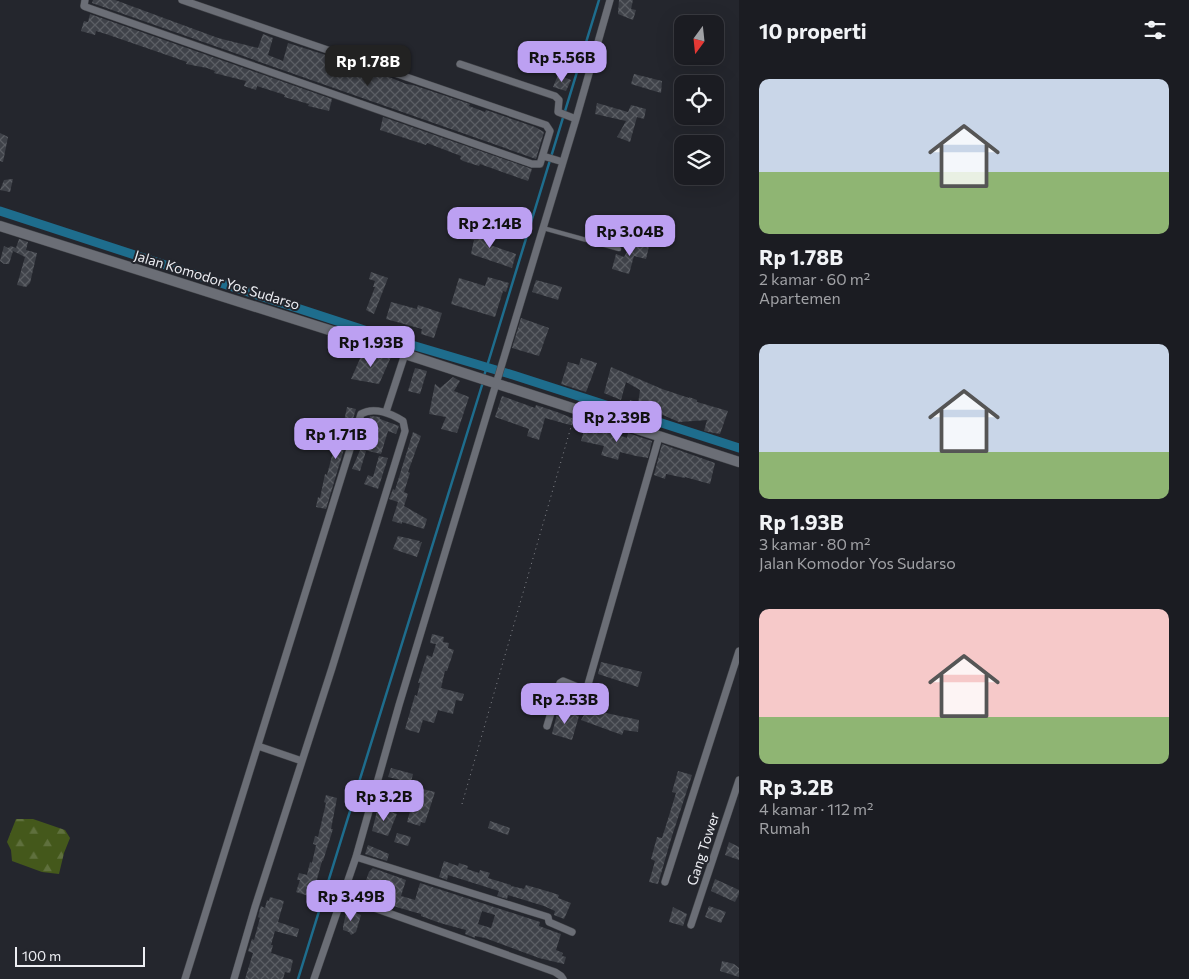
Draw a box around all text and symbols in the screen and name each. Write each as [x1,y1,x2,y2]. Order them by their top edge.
north arrow [674,15,724,65]
map controls [674,15,724,185]
icon: filters [1141,16,1169,44]
text: 10 properti [759,18,867,43]
pin: Rp 5.56B [510,41,614,83]
pin: Rp 1.78B [316,44,420,87]
text: Rp 5.56B [529,47,595,66]
text: Rp 1.78B [336,51,400,70]
button: locate [674,75,724,125]
icon: home [919,111,1009,201]
button: layers [674,135,724,185]
pin: Rp 2.14B [438,206,542,249]
text: Rp 2.14B [458,213,522,232]
pin: Rp 3.04B [578,214,682,257]
text: Rp 3.04B [596,221,664,240]
text: Rp 1.78B [759,244,843,269]
street label: Jalan Komodor Yos Sudarso [132,246,302,313]
text: 2 kamar · 60 m² [759,269,870,288]
text: Apartemen [759,288,841,307]
pin: Rp 1.93B [319,326,423,368]
text: Rp 1.93B [339,332,403,351]
icon: home [919,376,1009,466]
pin: Rp 2.39B [565,400,669,443]
text: Rp 2.39B [584,407,650,426]
pin: Rp 1.71B [284,418,388,460]
text: Rp 1.71B [305,424,367,443]
text: Rp 1.93B [759,509,844,534]
text: 3 kamar · 80 m² [759,534,870,553]
text: Jalan Komodor Yos Sudarso [759,553,956,572]
icon: home [919,641,1009,731]
pin: Rp 2.53B [513,682,617,725]
text: Rp 2.53B [532,689,598,708]
text: Rp 3.2B [759,774,833,799]
pin: Rp 3.2B [338,780,430,822]
text: Rp 3.2B [356,786,412,805]
text: 4 kamar · 112 m² [759,799,873,818]
street label: Gang Tower [683,810,722,888]
text: Rumah [759,818,810,837]
pin: Rp 3.49B [299,880,403,922]
text: Rp 3.49B [317,886,385,905]
scale bar [15,944,145,967]
text: 100 m [22,947,61,964]

